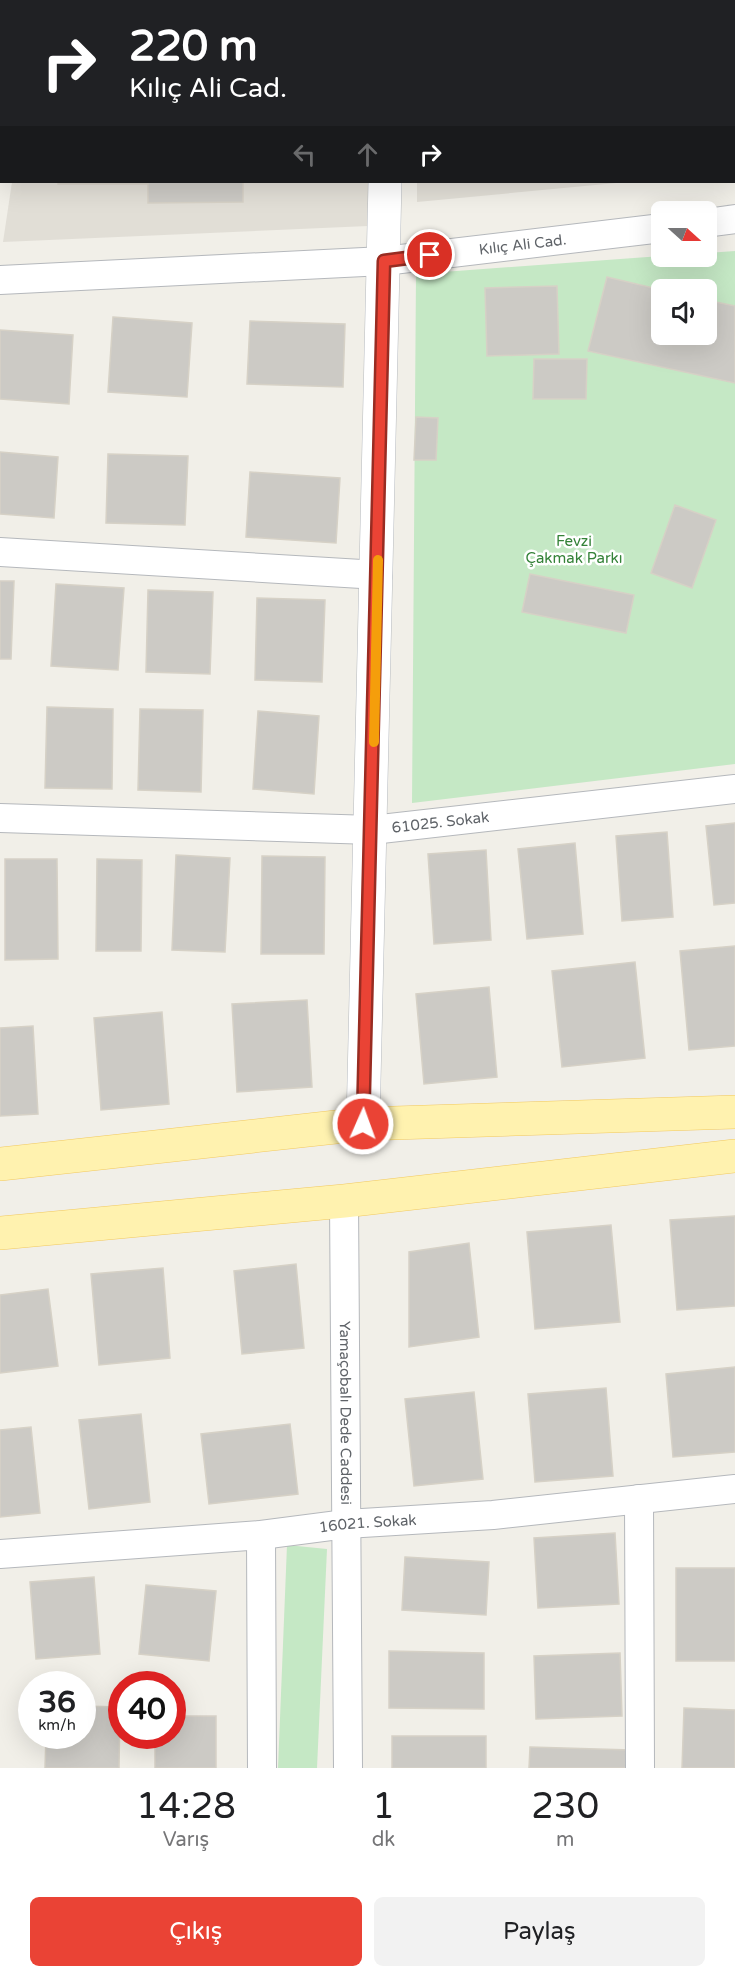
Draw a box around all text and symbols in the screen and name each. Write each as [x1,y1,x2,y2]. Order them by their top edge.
text: 220 m [129,21,258,72]
icon: right [30,24,108,102]
text: Kılıç Ali Cad. [129,72,287,105]
icon: left [288,138,321,171]
icon: ahead [351,138,384,171]
icon: right [414,138,447,171]
north arrow [651,201,717,267]
map controls [651,201,717,345]
pin [404,229,455,280]
street label: Kılıç Ali Cad. [478,230,567,259]
icon: arrive [413,238,446,271]
button: sound [651,279,717,345]
park label: Fevzi Çakmak Parkı [525,532,623,567]
street label: 61025. Sokak [391,808,490,837]
position arrow [331,1092,395,1156]
street label: Yamaçobalı Dede Caddesi [336,1321,355,1505]
street label: 16021. Sokak [318,1511,417,1536]
speed limit sign: 40 [108,1671,186,1749]
text: 36 [38,1684,76,1721]
text: km/h [38,1716,76,1734]
text: 14:28 [136,1785,236,1828]
text: 1 [372,1785,395,1828]
text: 230 [531,1785,599,1828]
text: Varış [163,1828,209,1852]
text: dk [372,1828,395,1852]
text: m [556,1828,574,1852]
button: Çıkış [30,1897,362,1966]
button: Paylaş [374,1897,705,1966]

